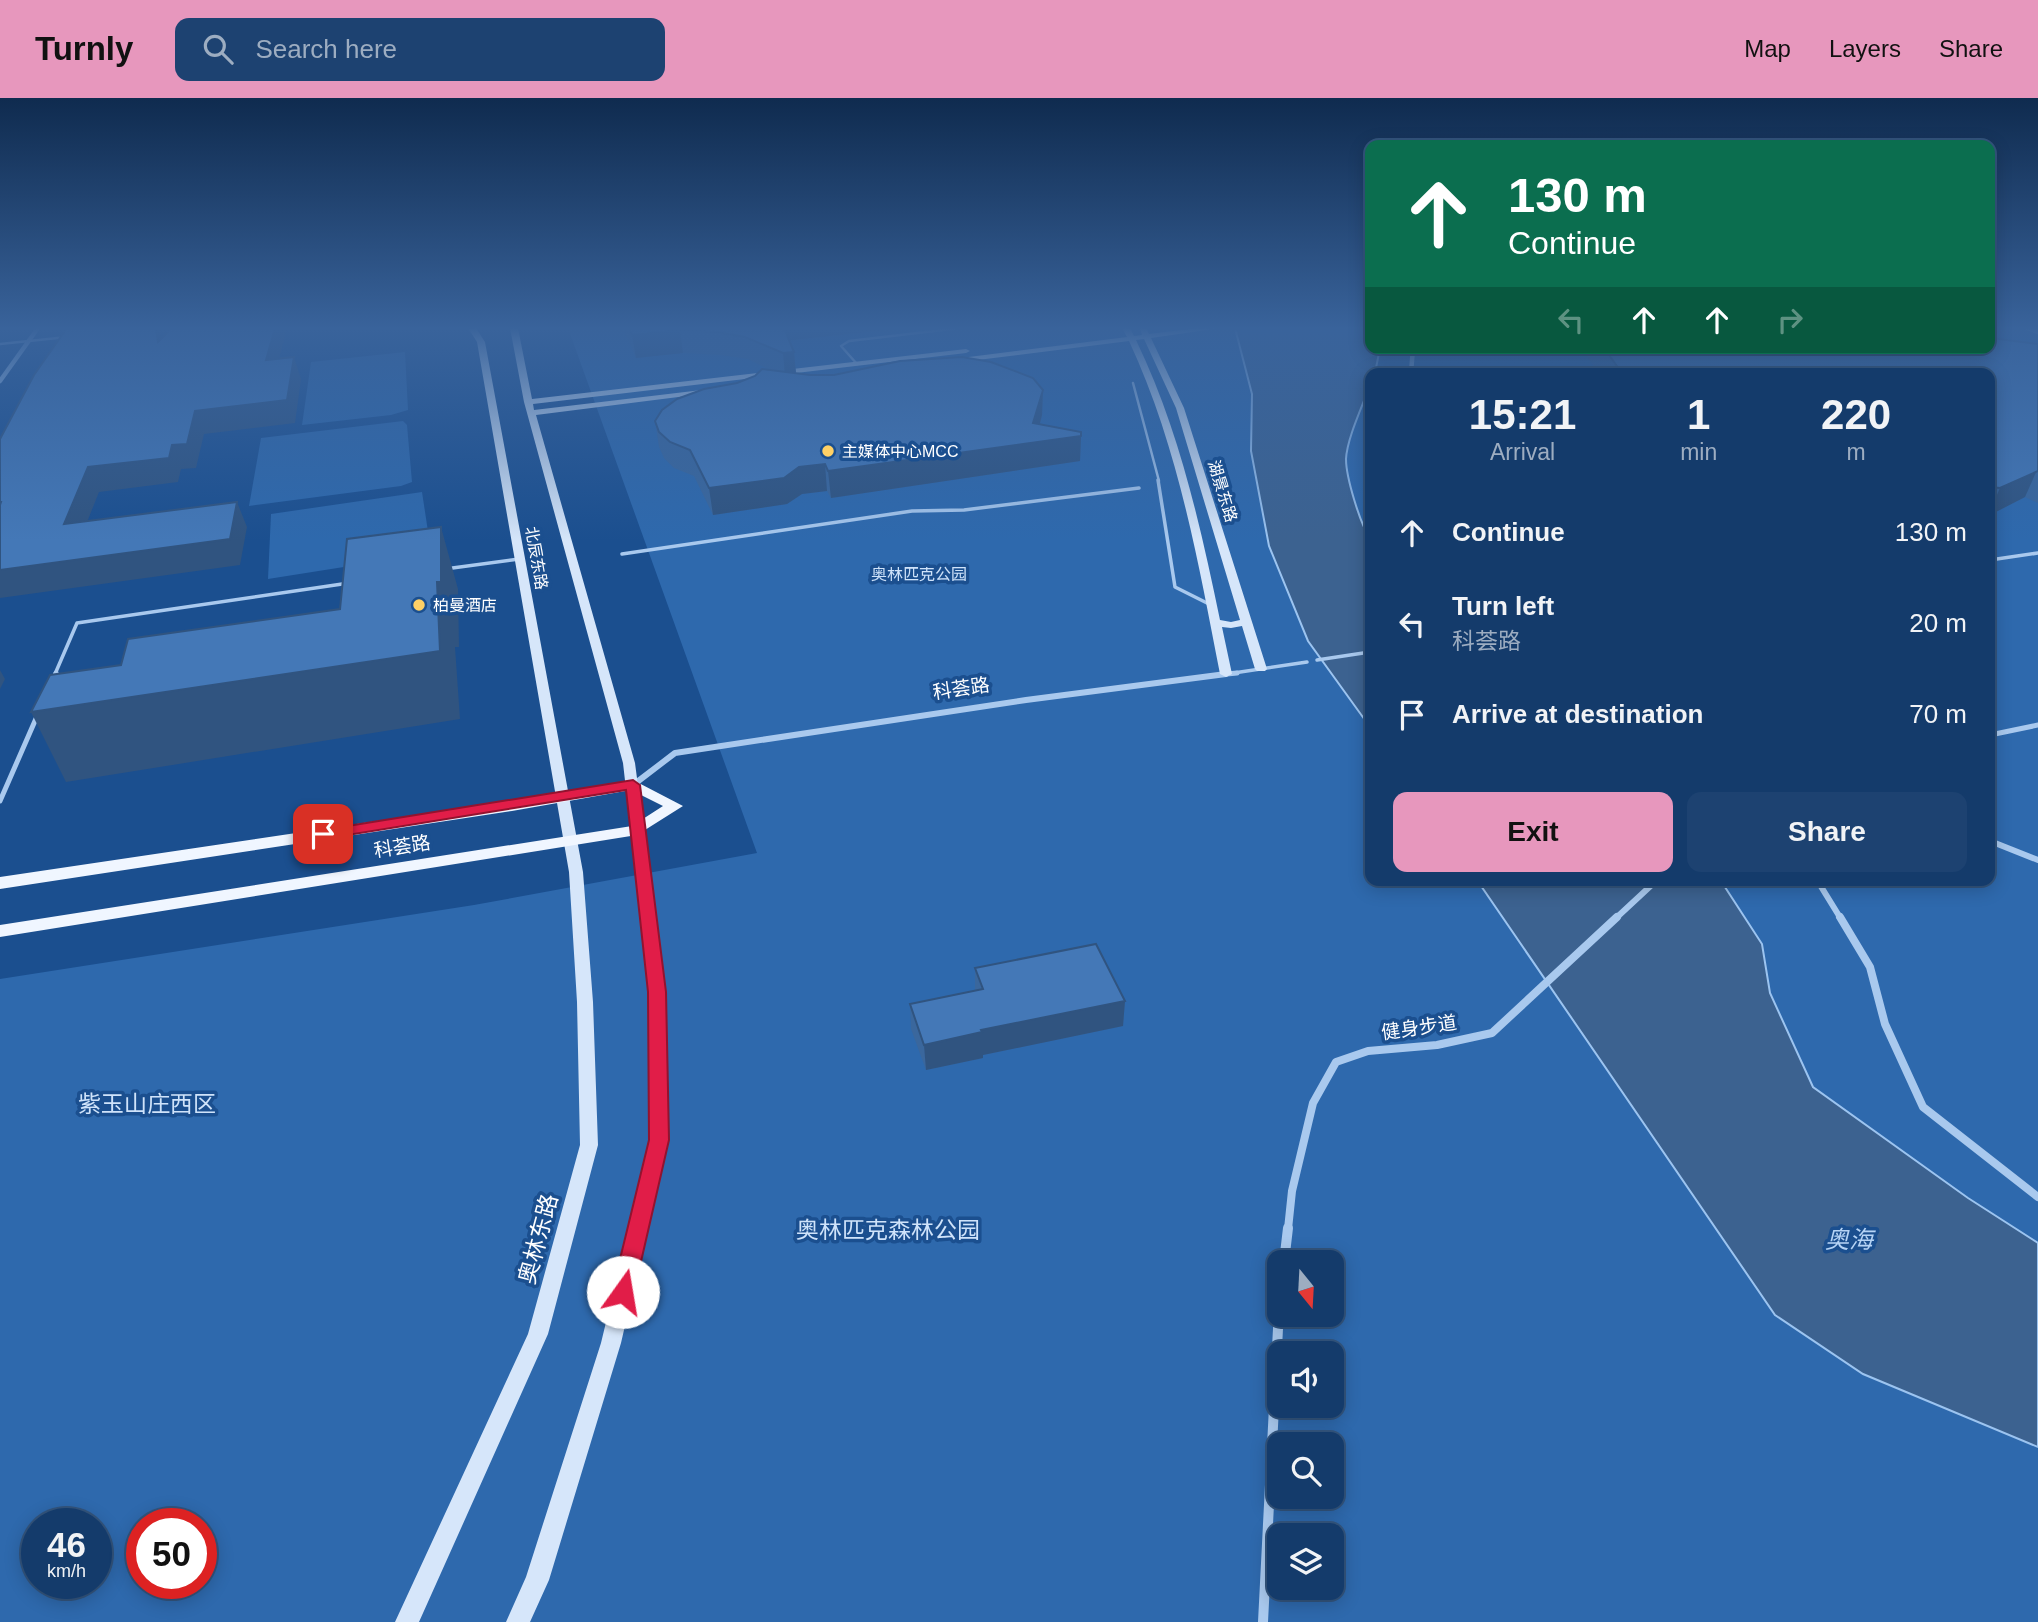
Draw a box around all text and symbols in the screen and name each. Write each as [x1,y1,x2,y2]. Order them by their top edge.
search box [175,18,665,81]
text: Turnly [35,30,133,67]
icon: search [199,30,237,68]
text: Search here [255,34,397,64]
text: Map [1744,35,1791,62]
text: Layers [1829,35,1901,62]
text: Share [1939,35,2003,62]
icon: ahead [1393,168,1484,259]
text: 130 m [1508,168,1647,222]
text: Continue [1508,225,1636,261]
icon: left [1552,301,1590,339]
icon: ahead [1625,301,1663,339]
icon: ahead [1698,301,1736,339]
icon: right [1771,301,1809,339]
text: 15:21 [1469,391,1576,438]
text: 1 [1687,391,1710,438]
text: 220 [1821,391,1891,438]
text: Arrival [1490,439,1555,465]
text: min [1680,439,1717,465]
text: m [1847,439,1866,465]
marker: 主媒体中心MCC [820,443,836,459]
place label: 主媒体中心MCC [842,443,958,460]
street label: 湖景东路 [1205,458,1240,524]
icon: ahead [1393,514,1431,552]
text: Continue [1452,517,1565,547]
text: 130 m [1895,517,1967,547]
street label: 北辰东路 [523,525,550,591]
park label: 奥林匹克公园 [871,566,967,583]
text: Turn left [1452,591,1554,621]
marker: 柏曼酒店 [411,597,427,613]
place label: 柏曼酒店 [433,597,497,614]
icon: left [1393,605,1431,643]
text: 20 m [1909,608,1967,638]
text: 科荟路 [1452,628,1521,654]
street label: 科荟路 [931,674,991,703]
icon: arrive [1393,696,1431,734]
text: Arrive at destination [1452,699,1703,729]
text: 70 m [1909,699,1967,729]
button: Exit [1393,792,1673,872]
button: Share [1687,792,1967,872]
pin [293,804,353,864]
icon: arrive [304,815,342,853]
street label: 科荟路 [372,832,432,861]
street label: 健身步道 [1380,1012,1458,1043]
park label: 紫玉山庄西区 [78,1091,216,1117]
street label: 奥林东路 [514,1191,562,1287]
park label: 奥林匹克森林公园 [796,1217,980,1243]
water label: 奥海 [1825,1226,1876,1253]
north arrow [1267,1250,1344,1326]
map controls [1267,1250,1344,1600]
position arrow [586,1255,660,1329]
button: sound [1267,1341,1344,1418]
button: search [1267,1432,1344,1509]
speed limit sign: 50 [126,1508,217,1599]
button: layers [1267,1523,1344,1600]
text: 46 [47,1525,86,1564]
text: km/h [47,1561,86,1581]

